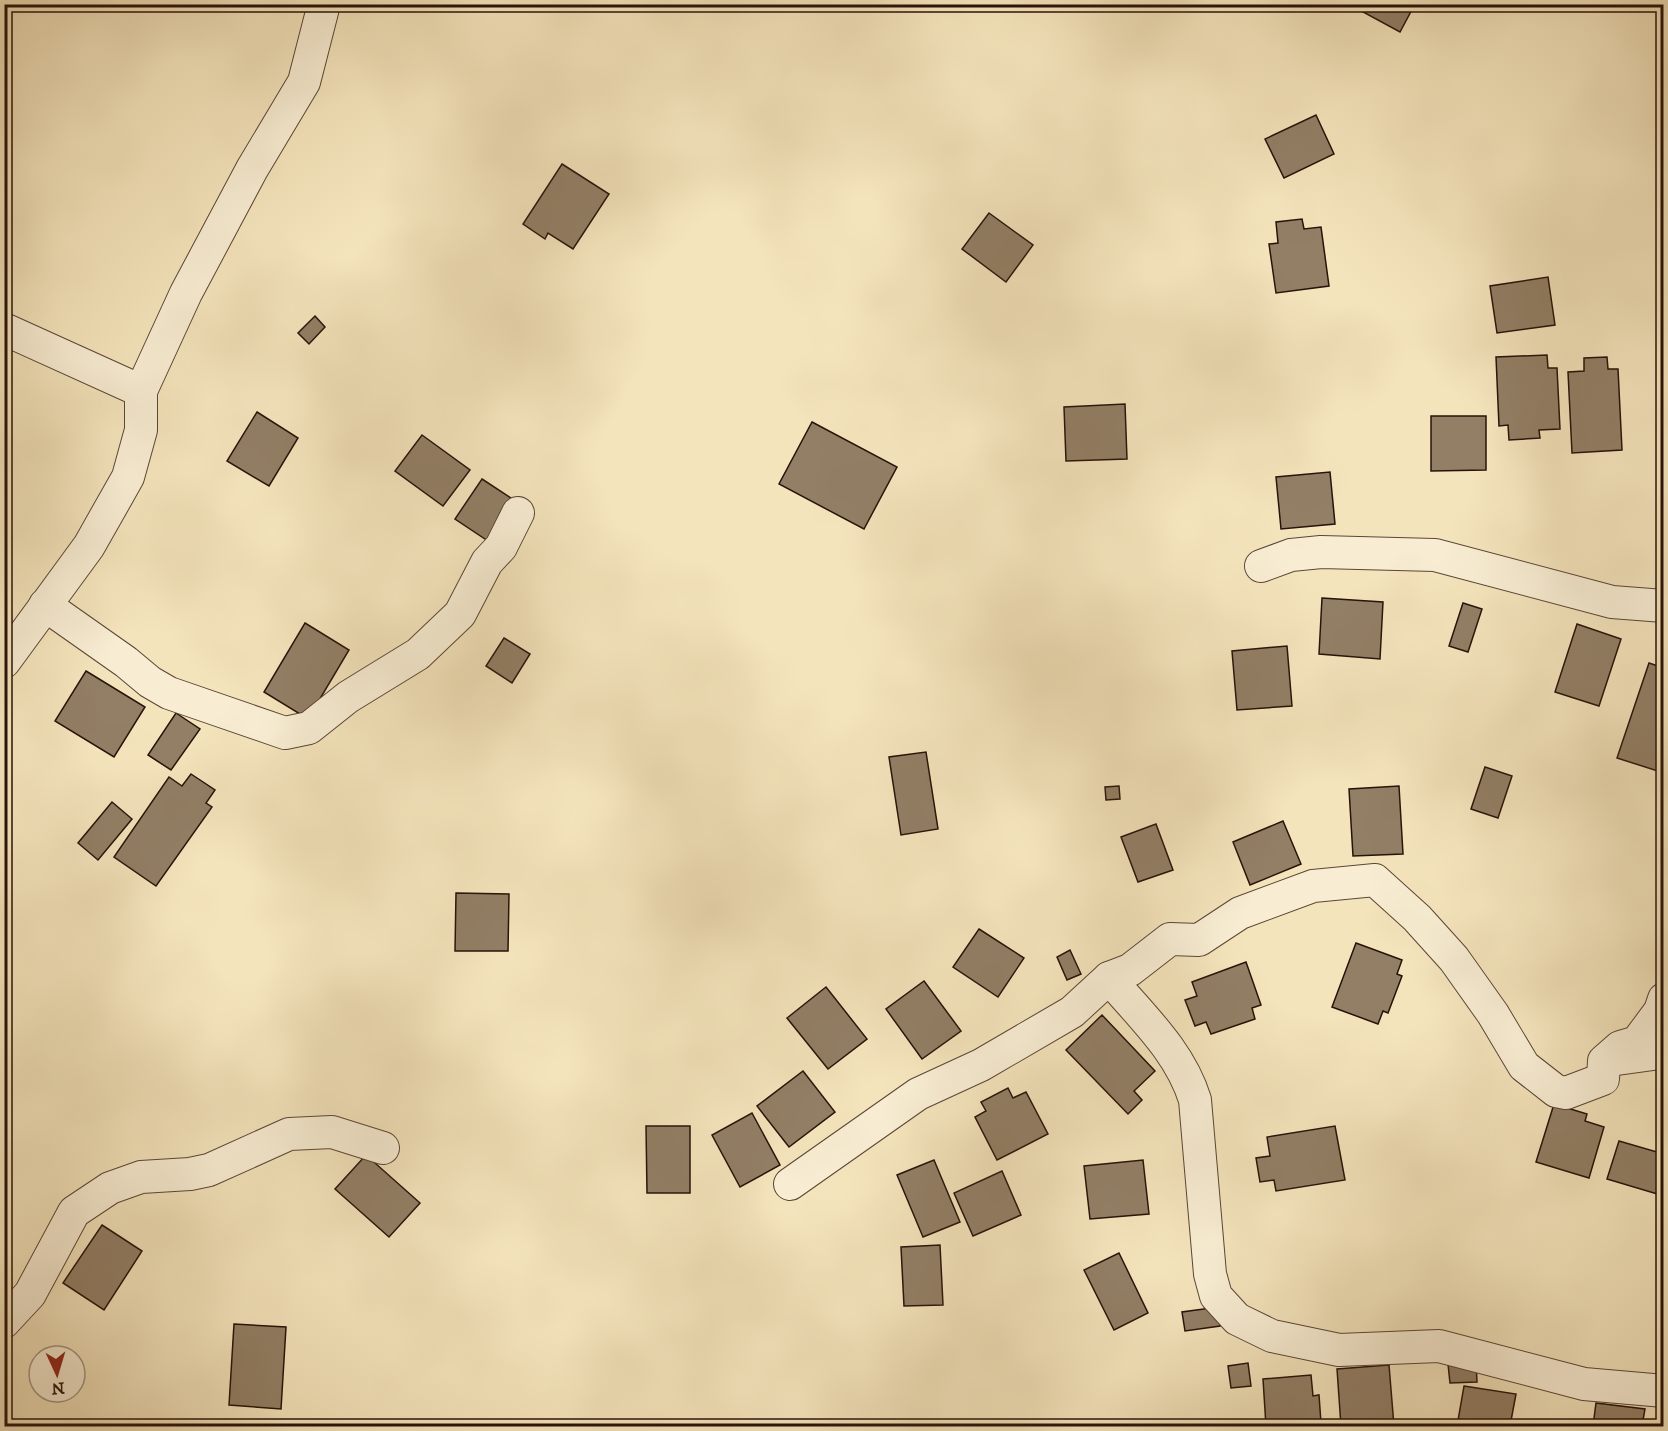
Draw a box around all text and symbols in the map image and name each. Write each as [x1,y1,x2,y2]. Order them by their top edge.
north arrow [27,1344,87,1404]
text: N [51,1378,65,1398]

